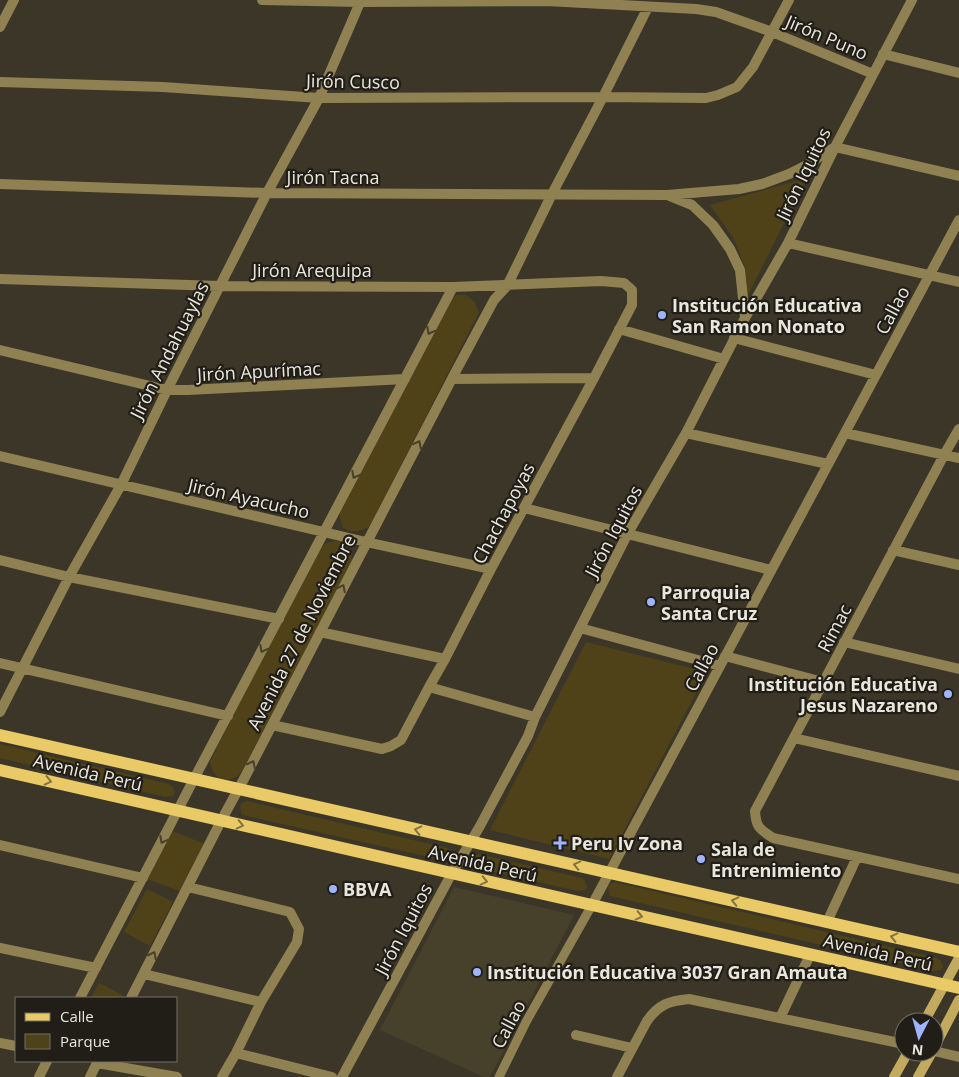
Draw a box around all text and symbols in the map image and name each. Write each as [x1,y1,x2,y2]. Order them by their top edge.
street label: Jirón Puno [780,8,872,65]
street label: Jirón Cusco [304,68,400,94]
street label: Jirón Iquitos [769,123,836,226]
street label: Jirón Tacna [285,165,379,189]
street label: Jirón Arequipa [250,258,372,282]
street label: Jirón Andahuaylas [123,277,214,424]
street label: Callao [869,282,915,338]
place label: Institución Educativa San Ramon Nonato [672,293,862,338]
marker: Institución Educativa San Ramon Nonato [656,309,668,321]
one-way arrow [426,325,436,334]
street label: Jirón Apurímac [195,356,322,386]
one-way arrow [412,441,422,450]
street label: Chachapoyas [466,458,540,568]
one-way arrow [351,469,361,478]
street label: Jirón Ayacucho [184,472,312,524]
street label: Jirón Iquitos [578,481,647,583]
street label: Avenida 27 de Noviembre [241,530,361,734]
place label: Parroquia Santa Cruz [661,580,757,625]
one-way arrow [336,585,346,594]
marker: Parroquia Santa Cruz [645,596,657,608]
street label: Rimac [811,600,857,656]
street label: Callao [678,639,724,695]
one-way arrow [259,644,269,653]
place label: Institución Educativa Jesus Nazareno [748,672,938,717]
marker: Institución Educativa Jesus Nazareno [942,688,954,700]
street label: Avenida Perú [31,748,145,796]
one-way arrow [246,760,256,769]
one-way arrow [43,775,52,786]
one-way arrow [236,819,244,830]
one-way arrow [414,825,423,835]
place label: Peru Iv Zona [571,831,683,855]
one-way arrow [159,834,169,843]
marker: Peru Iv Zona [553,836,567,850]
place label: Sala de Entrenimiento [711,837,841,882]
street label: Avenida Perú [426,839,540,887]
marker: Sala de Entrenimiento [695,853,707,865]
one-way arrow [572,860,581,871]
one-way arrow [479,875,488,886]
place label: BBVA [343,877,392,901]
street label: Jirón Iquitos [368,879,437,981]
marker: BBVA [327,883,339,895]
one-way arrow [731,896,740,907]
one-way arrow [635,910,644,921]
street label: Avenida Perú [821,928,935,976]
one-way arrow [890,932,898,943]
one-way arrow [147,951,158,960]
place label: Institución Educativa 3037 Gran Amauta [487,960,848,984]
marker: Institución Educativa 3037 Gran Amauta [471,966,483,978]
street label: Callao [485,996,531,1052]
legend [15,997,178,1062]
text: Calle [60,1006,94,1026]
north arrow [894,1012,944,1062]
text: Parque [60,1031,110,1051]
text: N [911,1040,924,1060]

